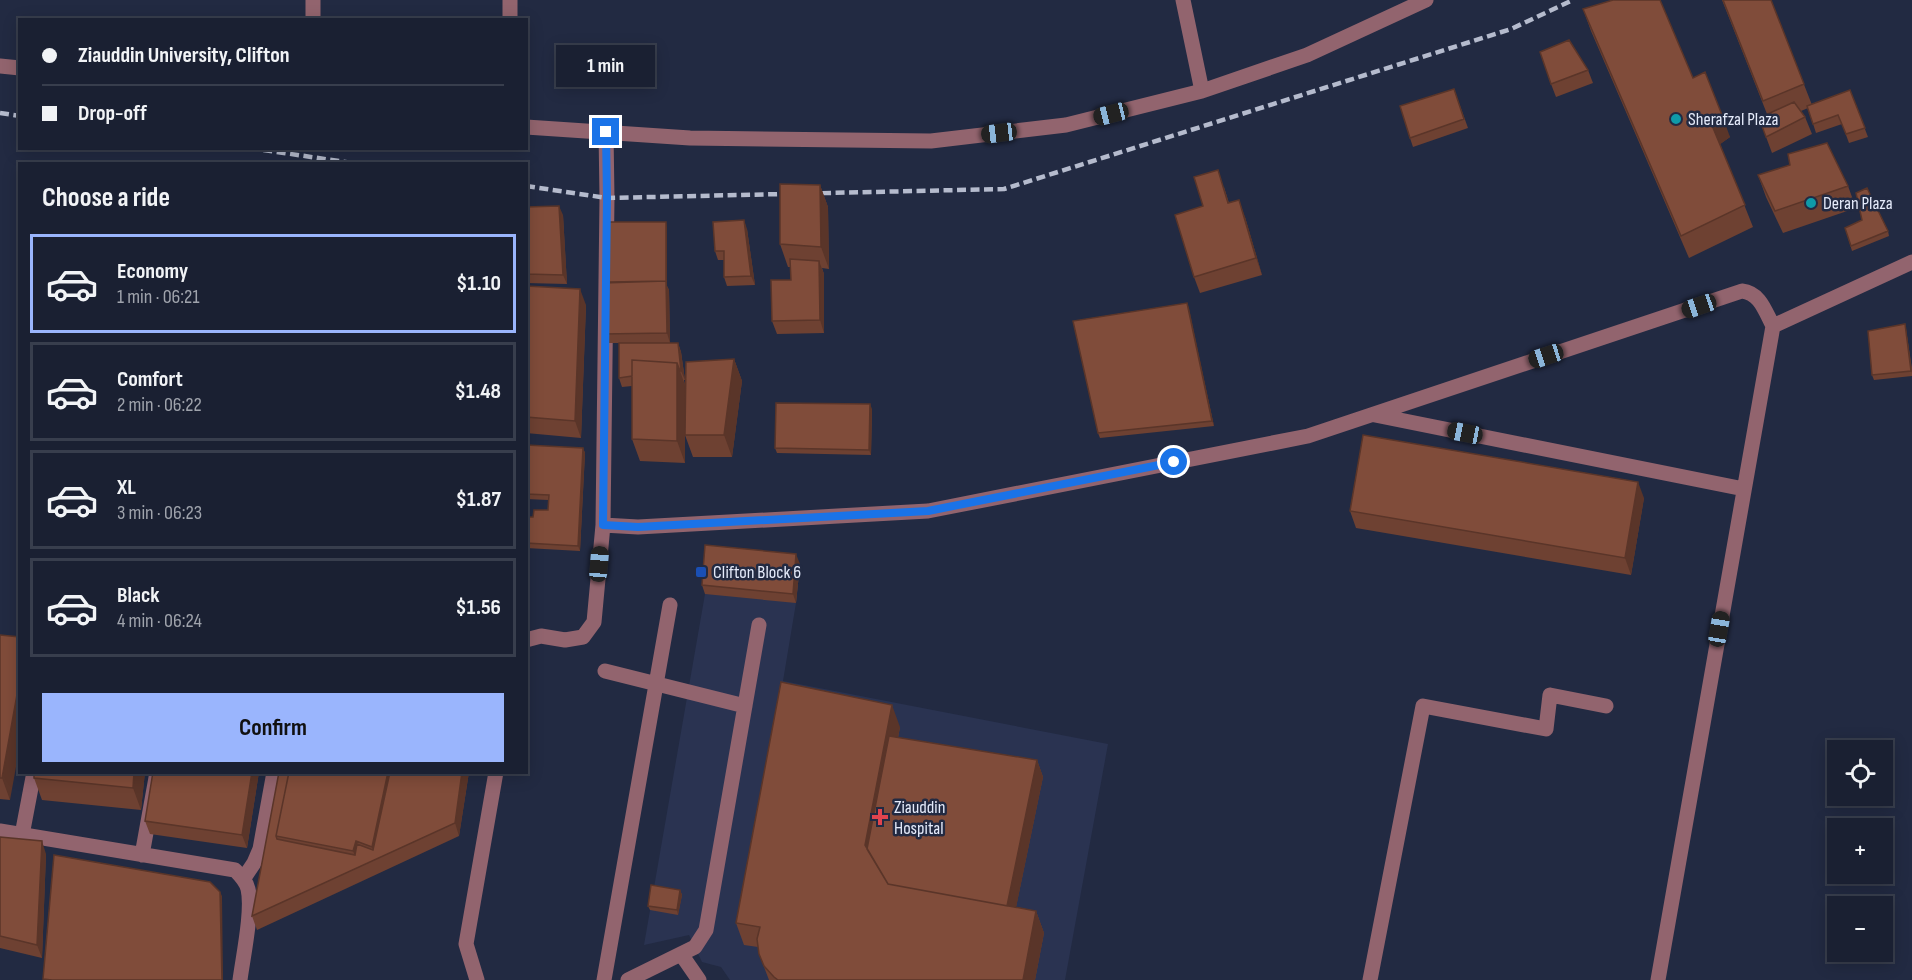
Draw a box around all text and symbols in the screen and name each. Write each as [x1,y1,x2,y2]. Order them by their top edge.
text: Ziauddin University, Clifton [78,42,290,69]
callout: 1 min [556,45,656,87]
text: 1 min [587,54,624,78]
text: Drop-off [78,100,147,127]
car [1091,101,1131,127]
place label: Sherafzal Plaza [1688,109,1779,130]
marker: Sherafzal Plaza [1669,112,1683,126]
route end [592,118,619,145]
car [980,122,1018,144]
text: Choose a ride [42,182,170,214]
place label: Deran Plaza [1823,193,1893,214]
marker: Deran Plaza [1804,196,1818,210]
icon: car [45,257,99,311]
text: Economy [117,258,188,285]
text: $1.10 [456,270,501,297]
text: 1 min · 06:21 [117,285,199,309]
car [1679,292,1719,320]
car [1526,342,1566,370]
icon: car [45,365,99,419]
text: Comfort [117,366,183,393]
text: $1.48 [455,378,501,405]
text: 2 min · 06:22 [117,393,202,417]
car [1446,421,1484,445]
route start [1160,448,1187,475]
icon: car [45,473,99,527]
text: XL [117,474,136,501]
text: $1.87 [456,486,501,513]
text: 3 min · 06:23 [117,501,202,525]
car [588,545,610,583]
place label: Clifton Block 6 [713,562,801,583]
marker: Clifton Block 6 [694,565,708,579]
icon: car [45,581,99,635]
text: Black [117,582,159,609]
text: $1.56 [456,594,501,621]
text: 4 min · 06:24 [117,609,202,633]
car [1707,610,1731,648]
button: Confirm [42,693,504,762]
map controls [1827,740,1893,962]
button: locate [1827,740,1893,806]
place label: Ziauddin Hospital [894,797,945,839]
marker: Ziauddin Hospital [871,808,889,826]
button: + [1827,818,1893,884]
button: − [1827,896,1893,962]

